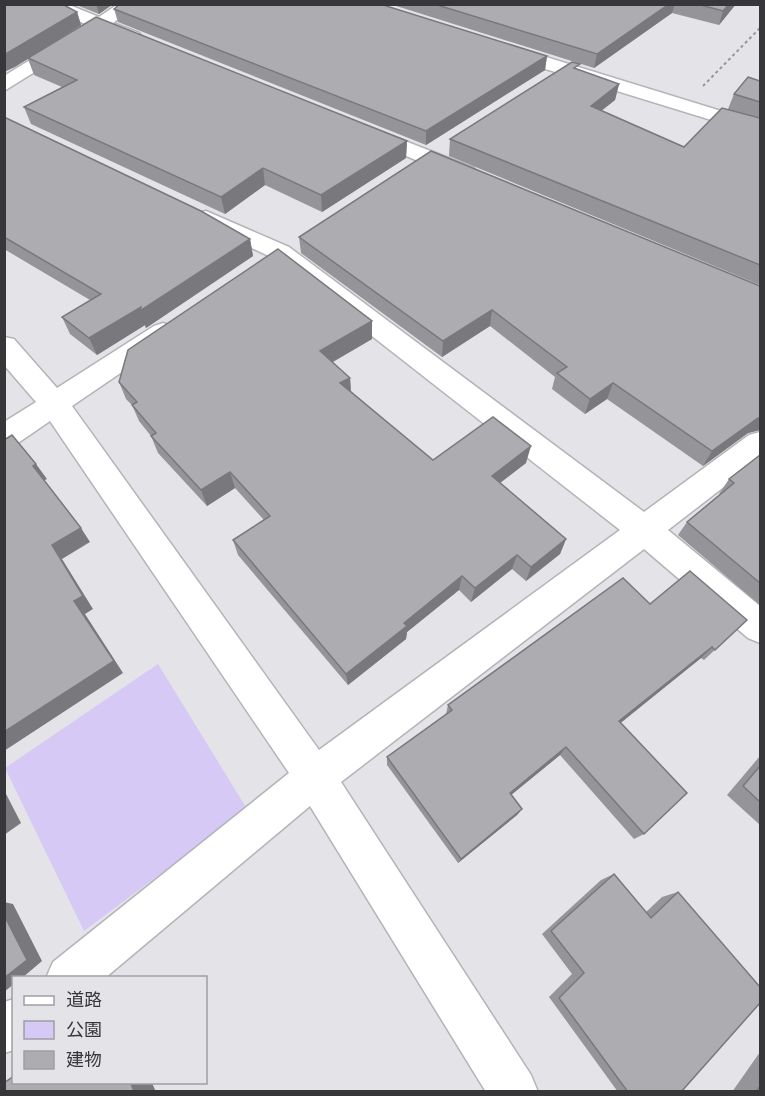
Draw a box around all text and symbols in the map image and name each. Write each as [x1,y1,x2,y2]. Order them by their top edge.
legend [12,976,207,1084]
text: 道路 [66,988,102,1010]
text: 公園 [66,1018,102,1040]
text: 建物 [66,1048,102,1070]

